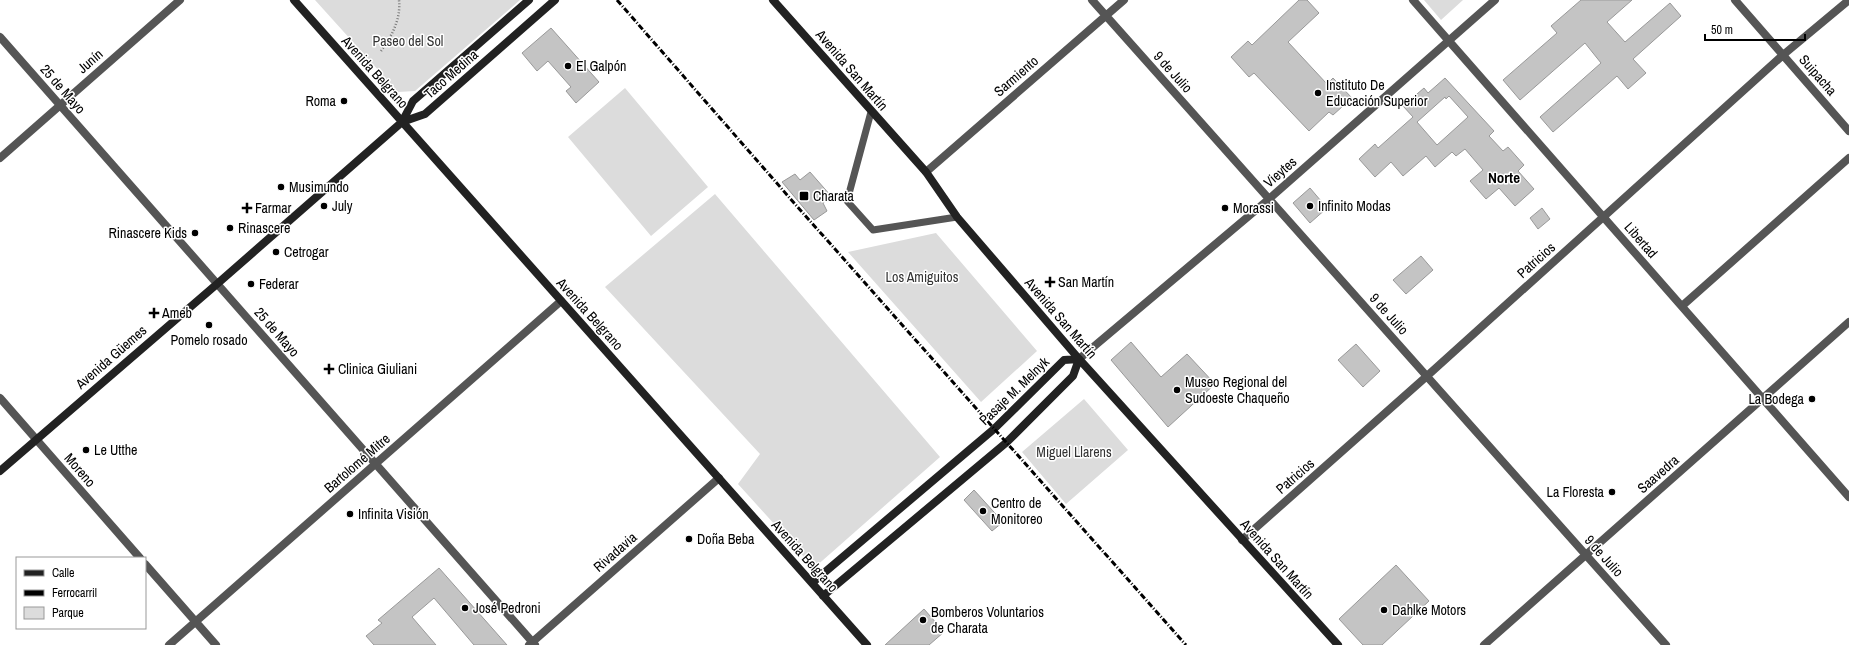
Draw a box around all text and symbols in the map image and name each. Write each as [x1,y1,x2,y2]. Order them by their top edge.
scale bar [1705,16,1805,42]
text: 50 m [1711,22,1733,38]
street label: Avenida San Martín [811,25,892,114]
street label: Avenida Belgrano [337,31,412,112]
park label: Paseo del Sol [373,32,443,50]
street label: Junín [73,45,107,77]
street label: Taco Medina [420,45,482,102]
street label: 9 de Julio [1150,47,1196,97]
street label: Suipacha [1795,51,1841,100]
street label: Sarmiento [990,52,1042,100]
place label: El Galpón [576,57,626,75]
street label: 25 de Mayo [37,60,89,118]
marker: El Galpón [563,61,573,71]
place label: Instituto De Educación Superior [1326,76,1428,110]
marker: Instituto De Educación Superior [1313,88,1323,98]
place label: Roma [305,92,337,110]
marker: Roma [339,96,349,106]
street label: Vieytes [1260,153,1300,191]
district label: Norte [1488,167,1520,188]
place label: Musimundo [289,178,349,196]
marker: Musimundo [276,182,286,192]
place label: Charata [813,187,854,205]
marker: Charata [798,190,810,202]
place label: July [332,197,353,215]
place label: Infinito Modas [1318,197,1391,215]
place label: Farmar [255,199,292,217]
place label: Morassi [1233,199,1274,217]
marker: July [319,201,329,211]
marker: Infinito Modas [1305,201,1315,211]
marker: Farmar [242,203,252,213]
marker: Morassi [1220,203,1230,213]
street label: Libertad [1620,218,1662,262]
place label: Rinascere [238,219,290,237]
marker: Rinascere [225,223,235,233]
place label: Rinascere Kids [109,224,187,242]
marker: Rinascere Kids [190,228,200,238]
street label: Patricios [1513,238,1559,282]
place label: Cetrogar [284,243,329,261]
marker: Cetrogar [271,247,281,257]
park label: Los Amiguitos [886,268,959,286]
street label: Avenida Belgrano [552,273,627,354]
street label: Avenida San Martín [1020,273,1101,362]
place label: San Martín [1058,273,1114,291]
place label: Federar [259,275,299,293]
marker: San Martín [1045,277,1055,287]
marker: Federar [246,279,256,289]
street label: 9 de Julio [1366,289,1412,339]
street label: 25 de Mayo [251,303,303,361]
place label: Ameb [161,304,192,322]
marker: Ameb [149,308,159,318]
marker: Pomelo rosado [204,320,214,330]
street label: Avenida Güemes [71,321,150,393]
place label: Pomelo rosado [170,331,248,349]
street label: Pasaje M. Melnyk [975,353,1053,429]
place label: Clinica Giuliani [338,360,417,378]
marker: Clinica Giuliani [323,363,335,375]
place label: Museo Regional del Sudoeste Chaqueño [1185,373,1290,407]
marker: Museo Regional del Sudoeste Chaqueño [1172,385,1182,395]
place label: La Bodega [1748,390,1805,408]
marker: La Bodega [1807,394,1817,404]
street label: Bartolomé Mitre [320,429,394,497]
place label: Le Utthe [94,441,137,459]
park label: Miguel Llarens [1036,443,1112,461]
marker: Le Utthe [81,445,91,455]
street label: Moreno [60,449,100,491]
street label: Saavedra [1634,451,1683,497]
street label: Patricios [1272,454,1318,498]
place label: La Floresta [1547,483,1605,501]
marker: La Floresta [1607,487,1617,497]
place label: Centro de Monitoreo [991,494,1043,528]
place label: Infinita Visión [358,505,429,523]
marker: Centro de Monitoreo [978,506,988,516]
marker: Infinita Visión [345,509,355,519]
street label: Avenida Belgrano [767,515,842,596]
street label: Avenida San Martín [1236,515,1318,603]
street label: Rivadavia [590,528,641,576]
place label: Doña Beba [697,530,755,548]
street label: 9 de Julio [1581,531,1627,581]
marker: Doña Beba [684,534,694,544]
legend [16,557,146,629]
text: Calle [52,565,74,581]
text: Ferrocarril [52,585,97,601]
place label: José Pedroni [473,599,541,617]
place label: Dahlke Motors [1392,601,1466,619]
marker: José Pedroni [460,603,470,613]
place label: Bomberos Voluntarios de Charata [931,603,1044,637]
text: Parque [52,605,84,621]
marker: Dahlke Motors [1379,605,1389,615]
marker: Bomberos Voluntarios de Charata [918,615,928,625]

